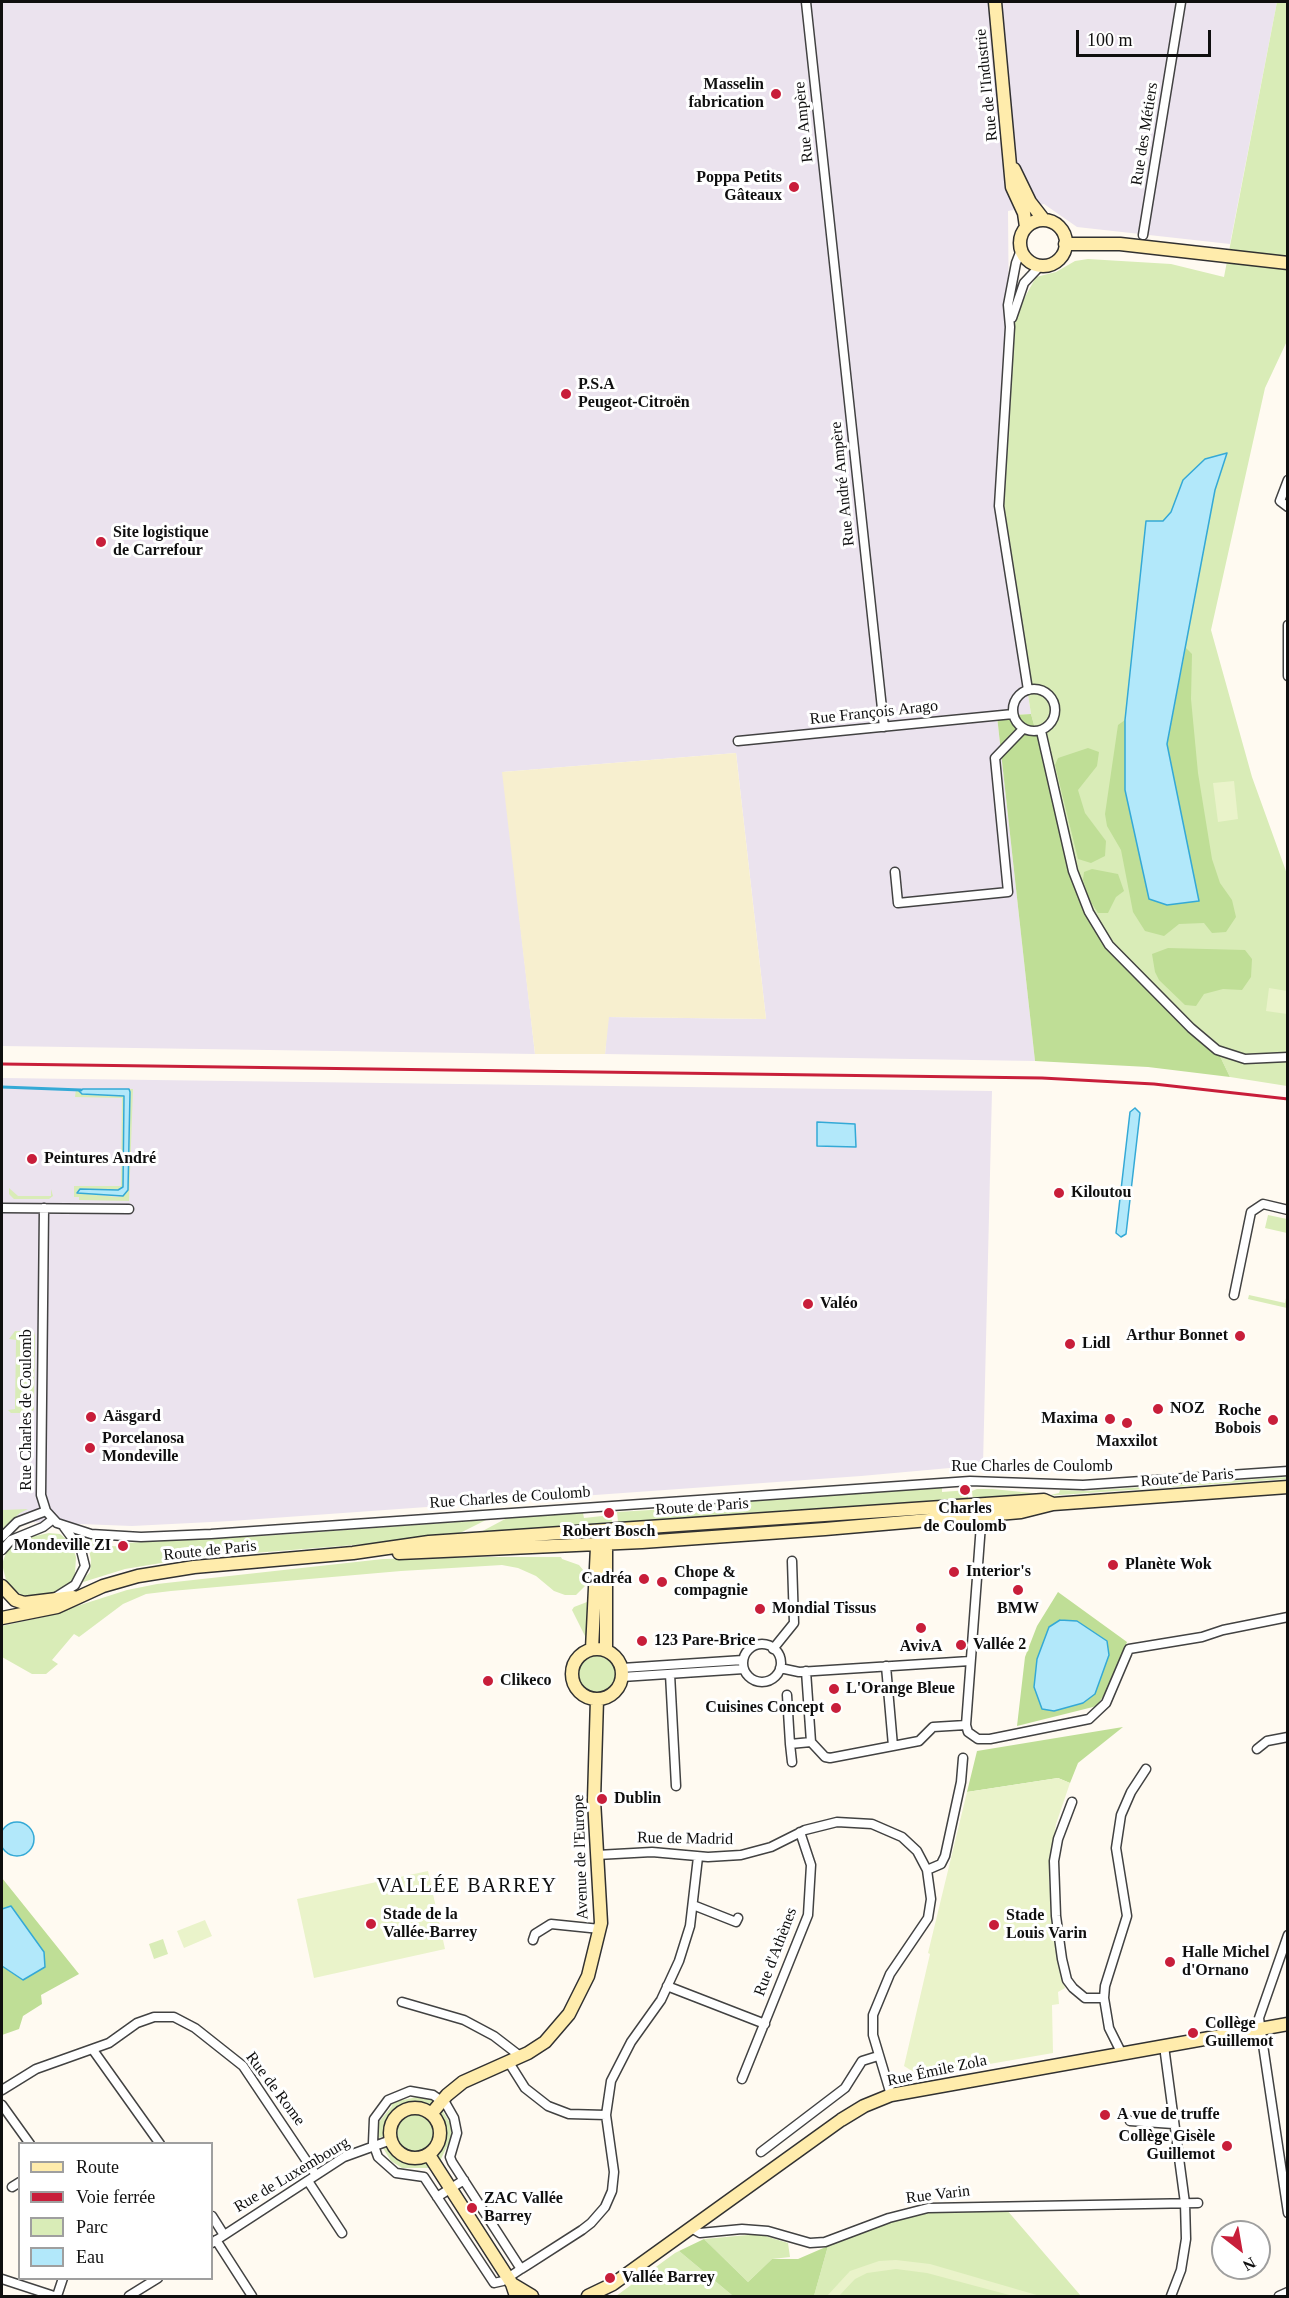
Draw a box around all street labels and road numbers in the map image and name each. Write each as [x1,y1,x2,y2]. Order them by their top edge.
street label: Rue de l'Industrie [972,28,1002,142]
street label: Rue Ampère [790,81,818,163]
street label: Rue des Métiers [1127,81,1163,187]
street label: Rue André Ampère [827,421,859,547]
street label: Rue François Arago [809,697,939,729]
street label: Rue Charles de Coulomb [17,1329,37,1491]
street label: Rue Charles de Coulomb [951,1457,1113,1477]
street label: Route de Paris [1140,1464,1234,1492]
street label: Rue Charles de Coulomb [429,1483,591,1513]
street label: Route de Paris [655,1494,749,1520]
street label: Route de Paris [163,1537,257,1565]
street label: Avenue de l'Europe [569,1794,593,1920]
street label: Rue de Madrid [637,1829,733,1849]
street label: Rue d'Athènes [750,1905,802,1999]
street label: Rue de Rome [241,2048,309,2130]
street label: Rue Émile Zola [885,2051,989,2091]
street label: Rue de Luxembourg [231,2133,353,2217]
street label: Rue Varin [905,2182,971,2208]

